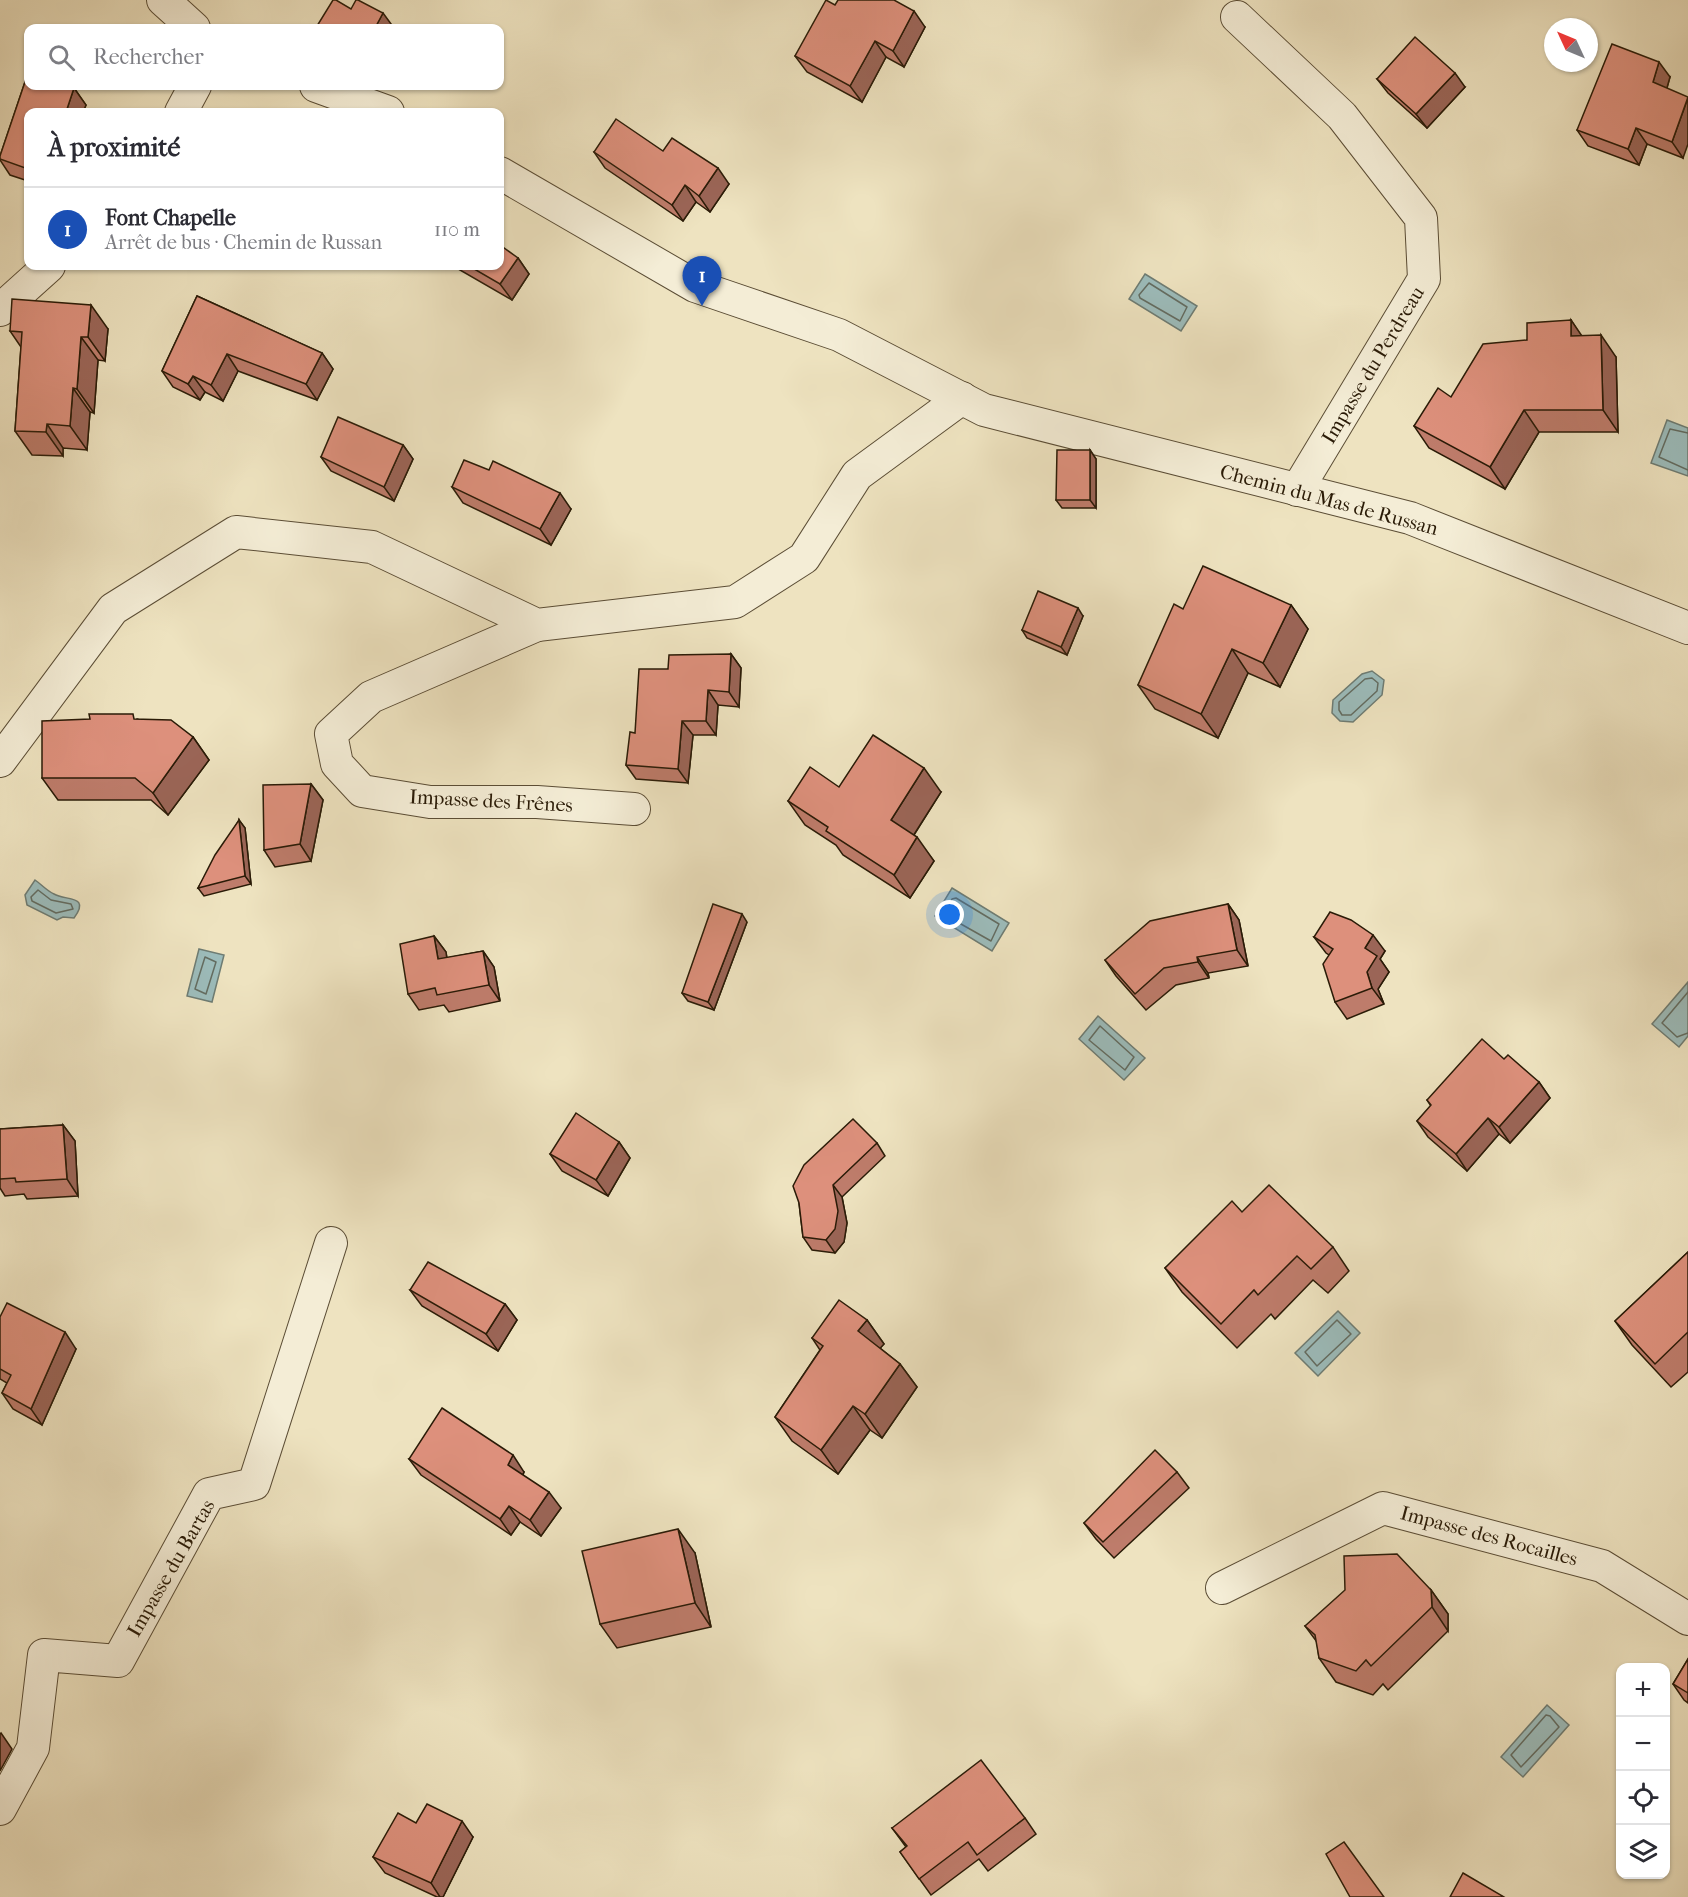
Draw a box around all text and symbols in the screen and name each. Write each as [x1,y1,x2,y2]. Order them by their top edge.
north arrow [1544,18,1598,72]
search box [24,24,504,90]
icon: search [45,41,78,74]
text: Rechercher [93,44,204,70]
text: À proximité [48,132,180,163]
text: Font Chapelle [105,205,236,231]
text: 1 [64,218,71,241]
text: 110 m [434,218,480,241]
text: Arrêt de bus · Chemin de Russan [105,231,382,254]
pin: 1 [682,256,722,306]
street label: Impasse du Perdreau [1317,282,1429,448]
street label: Chemin du Mas de Russan [1217,460,1441,540]
street label: Impasse des Frênes [409,785,573,817]
your location [935,900,964,929]
street label: Impasse du Bartas [122,1495,220,1641]
street label: Impasse des Rocailles [1398,1501,1580,1571]
map controls [1616,1663,1670,1879]
button: + [1616,1663,1670,1717]
button: − [1616,1717,1670,1771]
button: locate [1616,1771,1670,1825]
button: layers [1616,1825,1670,1879]

